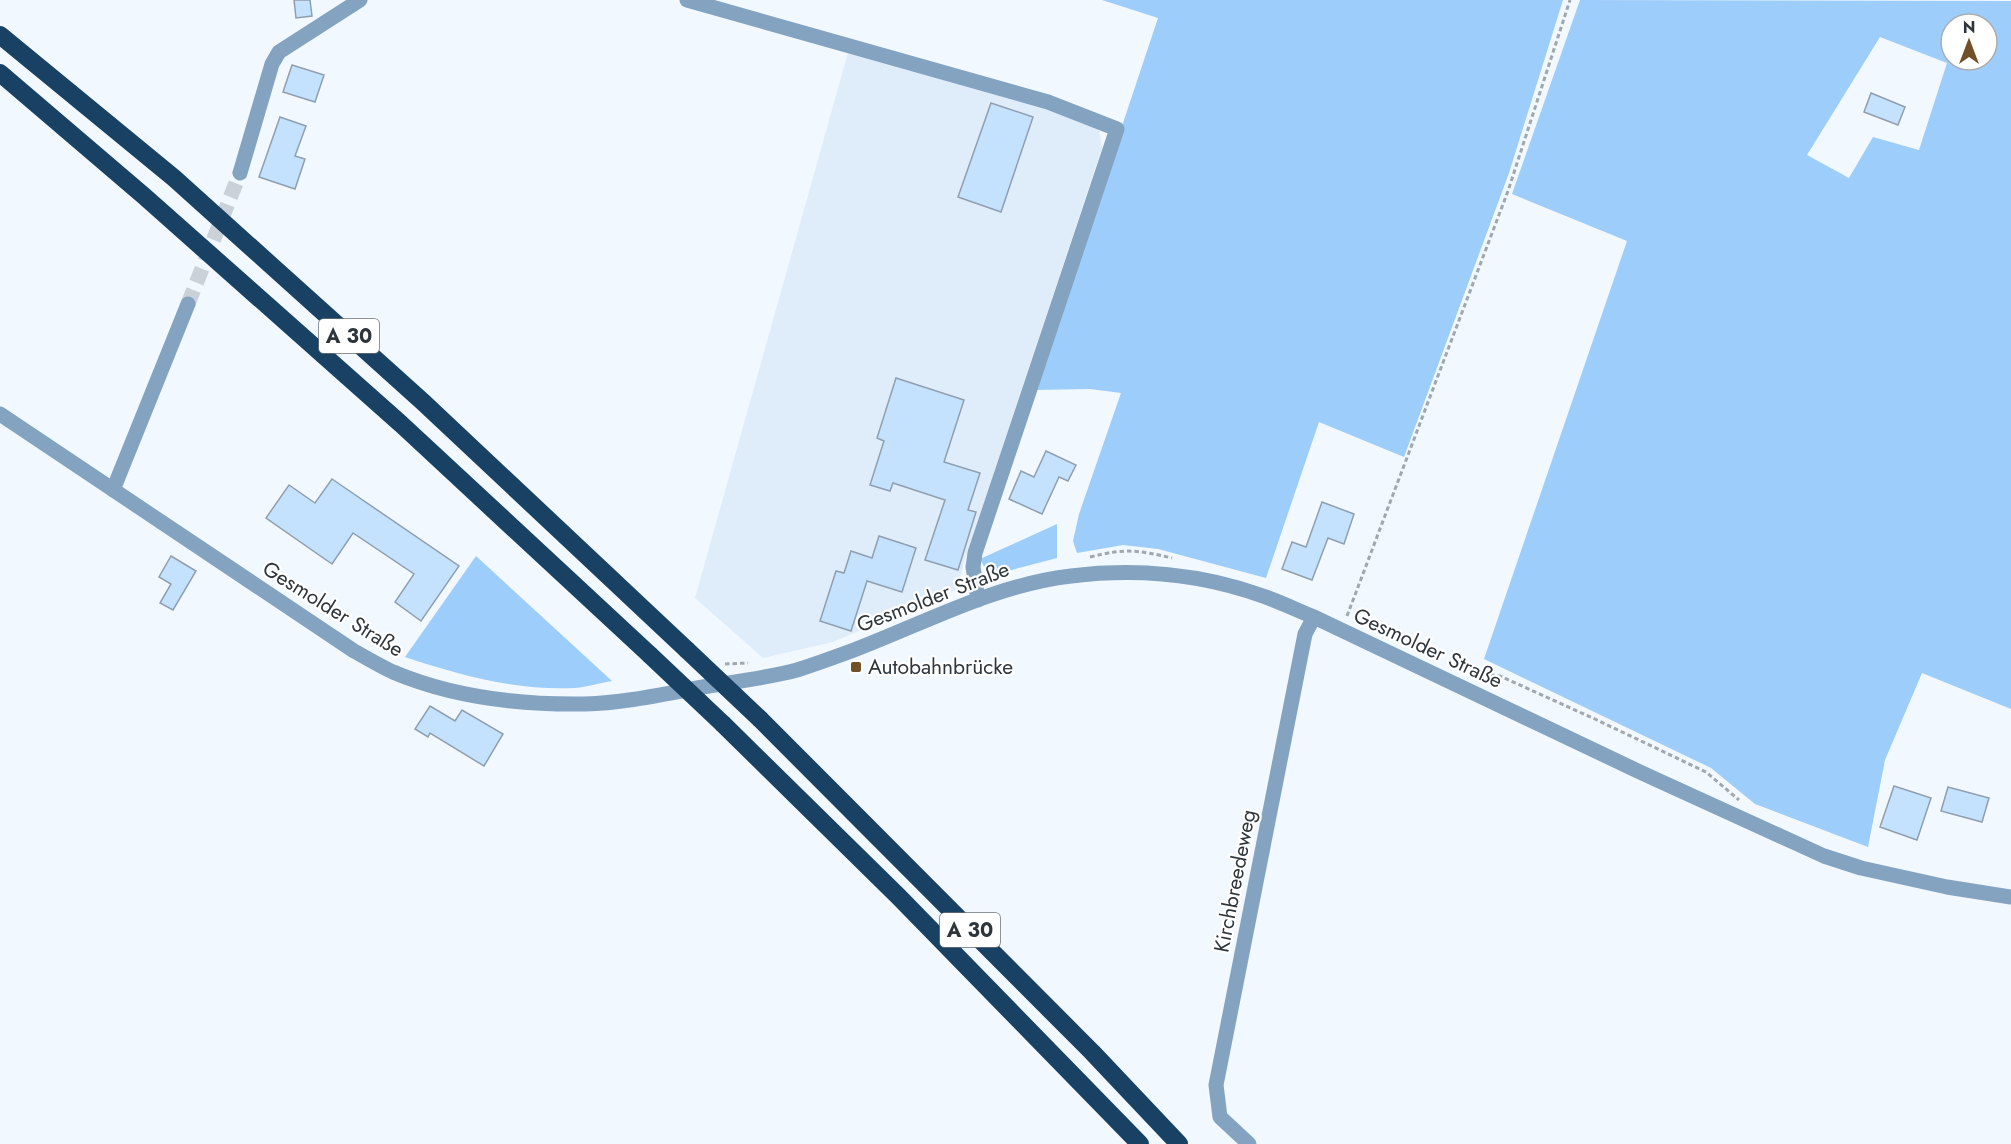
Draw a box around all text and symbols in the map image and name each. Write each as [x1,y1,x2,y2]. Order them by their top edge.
north arrow [1939,12,1999,72]
text: N [1963,16,1975,39]
road number: A 30 [319,319,379,353]
street label: Gesmolder Straße [257,554,409,664]
street label: Gesmolder Straße [852,554,1014,640]
street label: Gesmolder Straße [1349,600,1507,696]
place label: Autobahnbrücke [868,652,1013,682]
marker: Autobahnbrücke [849,660,863,674]
street label: Kirchbreedeweg [1206,807,1264,955]
road number: A 30 [940,913,1000,947]

